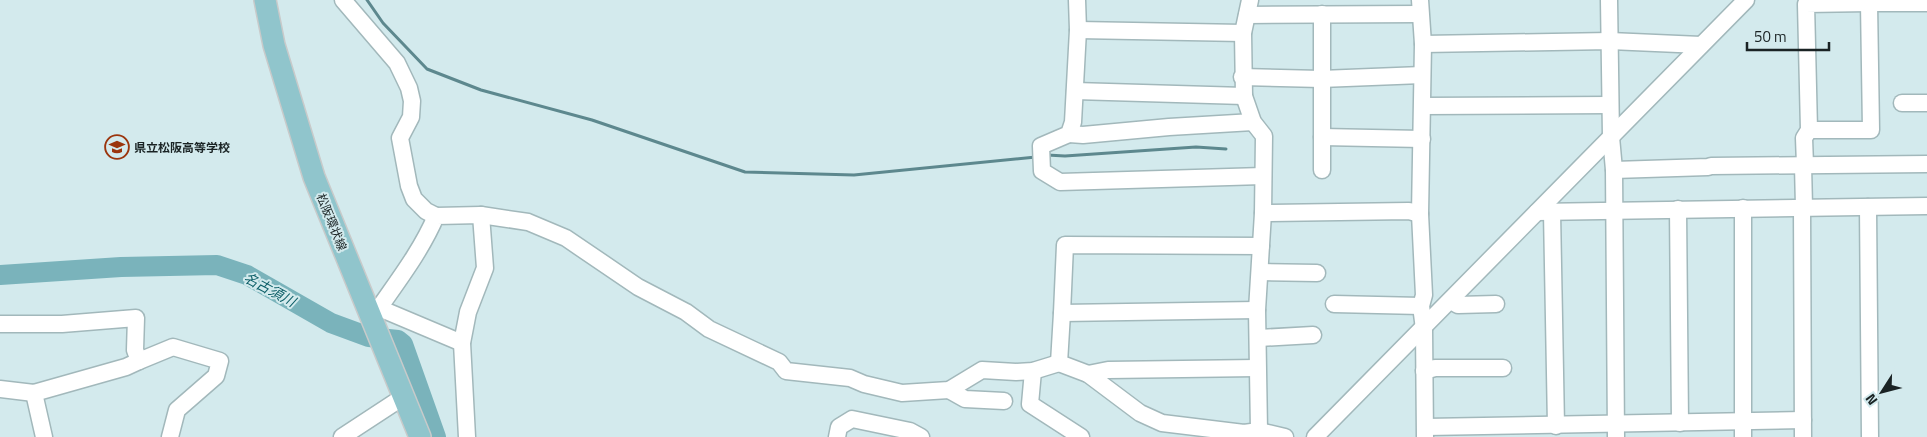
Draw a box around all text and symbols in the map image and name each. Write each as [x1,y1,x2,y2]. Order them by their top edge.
scale bar [1747,20,1830,52]
text: 50 m [1754,25,1787,48]
school or university icon: 県立松阪高等学校 [104,134,130,160]
place label: 県立松阪高等学校 [134,138,230,157]
street label: 松阪環状線 [312,191,352,253]
water label: 名古須川 [240,267,301,312]
north arrow [1857,367,1907,417]
text: N [1860,390,1882,410]

